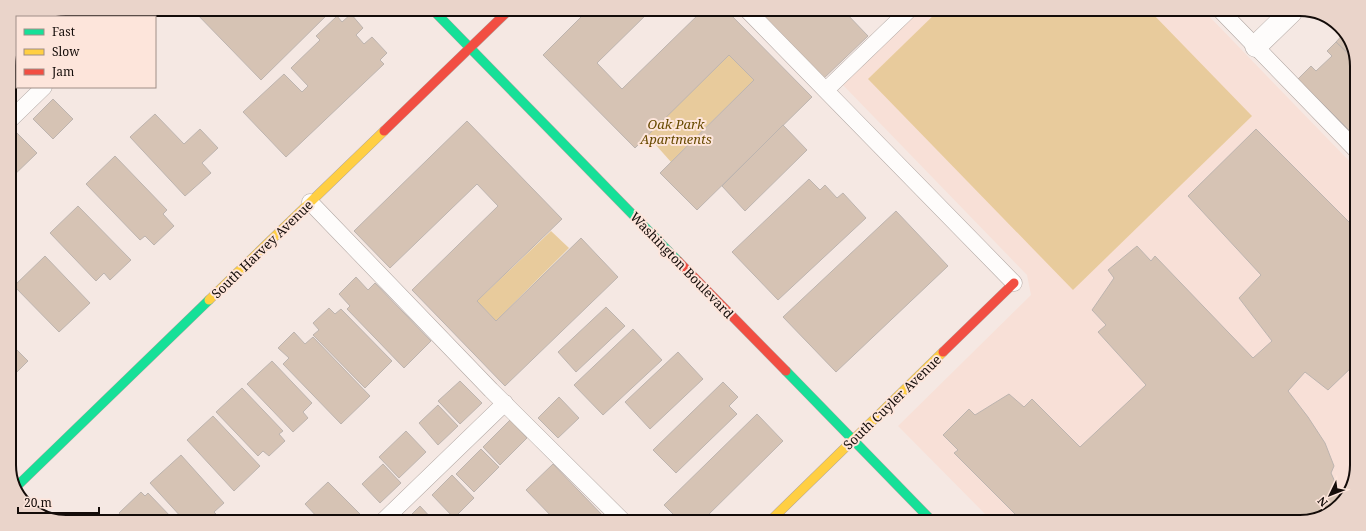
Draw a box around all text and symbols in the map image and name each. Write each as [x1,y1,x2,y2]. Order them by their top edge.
legend [16,16,156,88]
text: Fast [52,23,75,40]
text: Slow [52,43,80,60]
text: Jam [51,63,74,80]
park label: Oak Park Apartments [639,115,712,148]
street label: South Harvey Avenue [207,196,317,302]
street label: Washington Boulevard [626,208,738,322]
street label: South Cuyler Avenue [839,350,945,453]
north arrow [1310,475,1350,515]
scale bar [18,489,99,515]
text: 20 m [24,494,52,511]
text: N [1314,494,1331,510]

